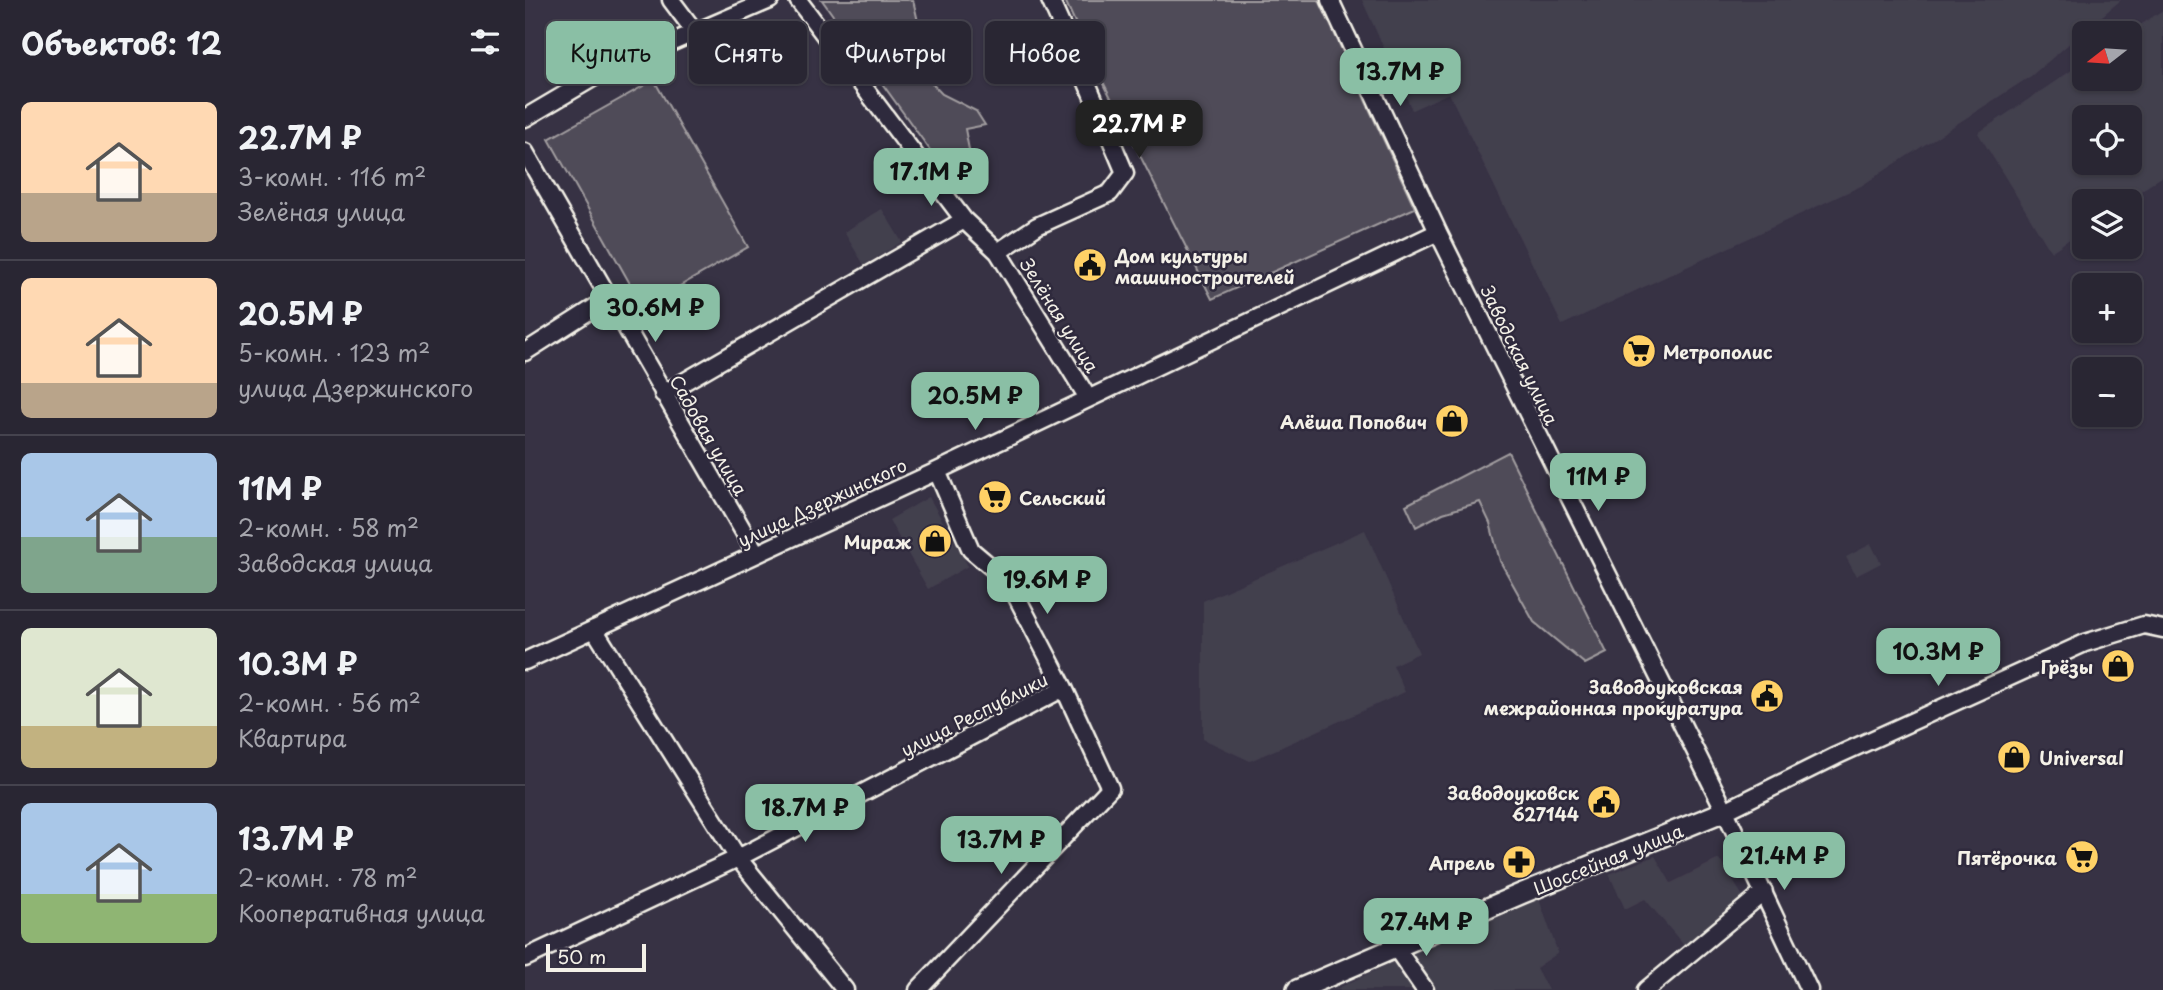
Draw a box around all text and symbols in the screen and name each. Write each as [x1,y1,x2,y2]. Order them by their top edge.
text: Объектов: 12 [21,20,222,65]
chip: Купить [546,21,675,84]
chip: Снять [689,21,807,84]
chip: Фильтры [821,21,971,84]
chip: Новое [985,21,1105,84]
north arrow [2072,21,2142,91]
map controls [2072,21,2142,427]
icon: filters [466,23,504,61]
pin: 13.7M ₽ [1335,48,1465,108]
text: 13.7M ₽ [1356,53,1444,88]
pin: 22.7M ₽ [1074,100,1204,160]
text: 22.7M ₽ [1092,105,1186,140]
button: locate [2072,105,2142,175]
text: 22.7M ₽ [238,114,362,159]
icon: home [77,130,161,214]
pin: 17.1M ₽ [866,148,996,208]
text: 17.1M ₽ [890,153,972,188]
text: 3-комн. · 116 m² [238,159,426,194]
button: layers [2072,189,2142,259]
text: Зелёная улица [238,194,405,229]
place label: Дом культуры машиностроителей [1114,242,1295,290]
public building icon: Дом культуры машиностроителей [1071,246,1109,284]
street label: Зелёная улица [1014,252,1106,378]
button: + [2072,273,2142,343]
street label: Заводская улица [1474,281,1566,430]
pin: 30.6M ₽ [590,284,720,344]
text: 30.6M ₽ [606,289,704,324]
text: 20.5M ₽ [238,290,363,335]
icon: home [77,306,161,390]
supermarket icon: Метрополис [1620,332,1658,370]
text: 5-комн. · 123 m² [238,335,430,370]
place label: Метрополис [1663,338,1773,365]
button: − [2072,357,2142,427]
text: улица Дзержинского [238,370,473,405]
street label: Садовая улица [663,370,755,501]
pin: 20.5M ₽ [910,372,1040,432]
text: 20.5M ₽ [927,377,1023,412]
shop icon: Алёша Попович [1433,402,1471,440]
place label: Алёша Попович [1280,408,1427,435]
street label: улица Дзержинского [733,451,911,553]
pin: 11M ₽ [1549,454,1647,513]
text: 11M ₽ [1566,458,1630,493]
text: 11M ₽ [238,465,322,510]
supermarket icon: Сельский [976,478,1014,516]
icon: home [77,481,161,565]
place label: Сельский [1019,484,1106,511]
text: 2-комн. · 58 m² [238,510,419,545]
shop icon: Мираж [916,522,954,560]
place label: Мираж [844,528,912,555]
text: Заводская улица [238,545,433,580]
pin: 19.6M ₽ [982,556,1112,616]
text: 19.6M ₽ [1003,561,1091,596]
pin: 10.3M ₽ [1873,628,2003,688]
text: 10.3M ₽ [1892,633,1984,668]
text: 10.3M ₽ [238,640,357,685]
shop icon: Грёзы [2099,647,2137,685]
place label: Грёзы [2041,653,2093,680]
icon: home [77,656,161,740]
street label: улица Республики [896,665,1052,763]
place label: Заводоуковская межрайонная прокуратура [1484,673,1743,721]
public building icon: Заводоуковская межрайонная прокуратура [1748,677,1786,715]
text: 2-комн. · 56 m² [238,685,421,720]
text: Квартира [238,720,346,755]
shop icon: Universal [1995,738,2033,776]
place label: Universal [2039,744,2124,771]
place label: Заводоуковск 627144 [1447,779,1580,827]
public building icon: Заводоуковск 627144 [1585,783,1623,821]
pin: 18.7M ₽ [740,784,870,844]
text: 18.7M ₽ [761,789,849,824]
text: 13.7M ₽ [238,815,354,860]
pin: 13.7M ₽ [936,816,1066,876]
street label: Шоссейная улица [1529,816,1688,901]
text: 13.7M ₽ [957,821,1045,856]
icon: home [77,831,161,915]
pin: 21.4M ₽ [1719,832,1849,892]
text: 21.4M ₽ [1739,837,1829,872]
supermarket icon: Пятёрочка [2063,838,2101,876]
pharmacy icon: Апрель [1500,843,1538,881]
place label: Пятёрочка [1957,844,2057,871]
place label: Апрель [1428,849,1495,876]
text: 2-комн. · 78 m² [238,860,418,895]
text: Кооперативная улица [238,895,485,930]
pin: 27.4M ₽ [1361,898,1491,958]
text: 27.4M ₽ [1380,903,1472,938]
scale bar [546,941,646,973]
text: 50 m [557,942,606,970]

